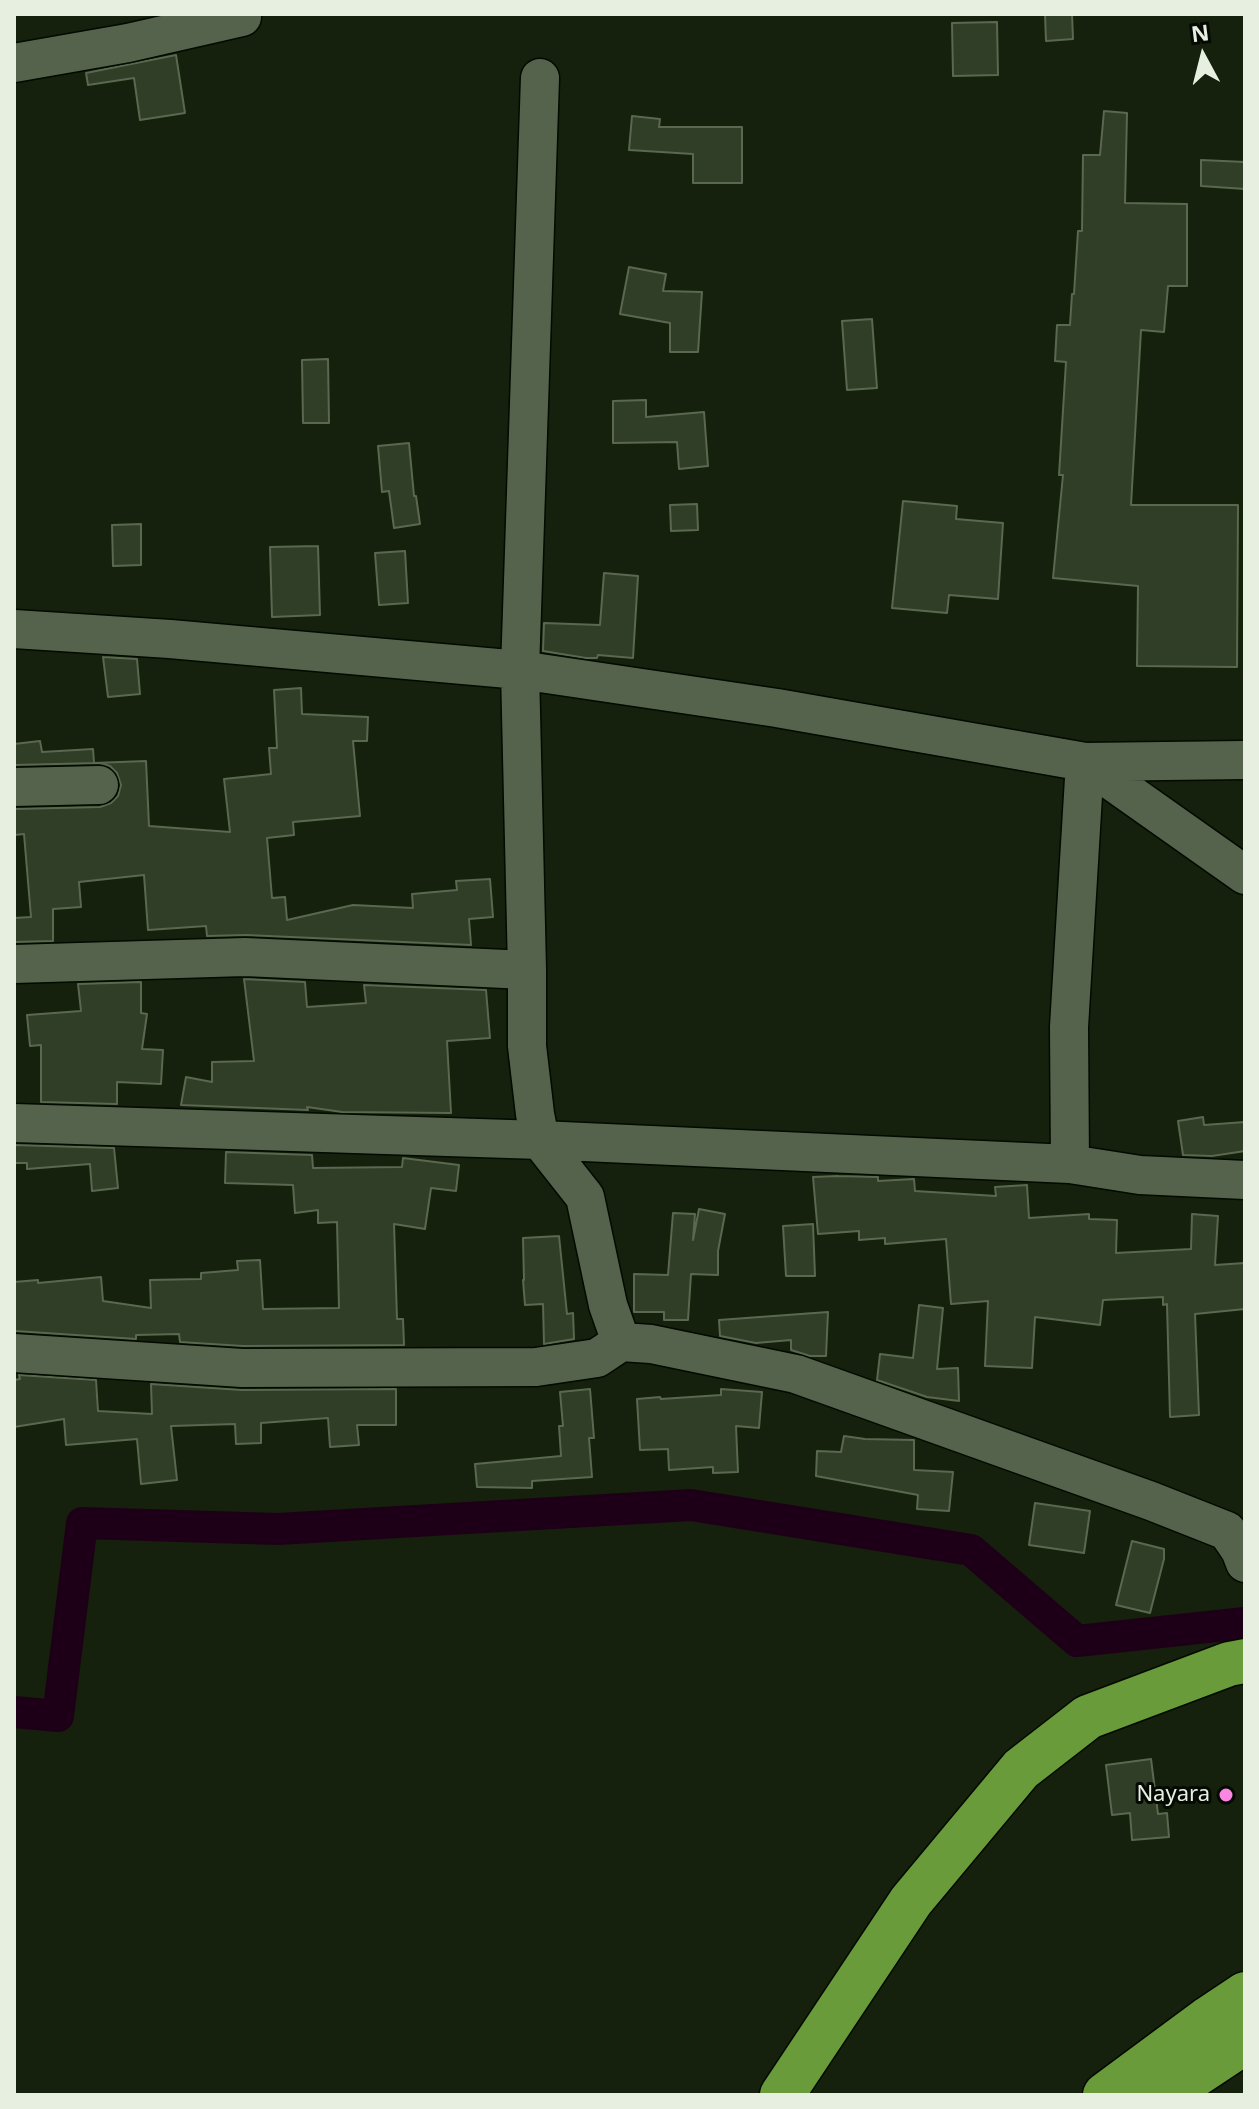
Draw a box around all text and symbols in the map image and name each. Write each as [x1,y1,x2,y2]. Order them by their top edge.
north arrow [1163,16,1243,96]
text: N [1189,16,1211,48]
place label: Nayara [1136,1782,1210,1808]
marker: Nayara [1217,1786,1235,1804]

